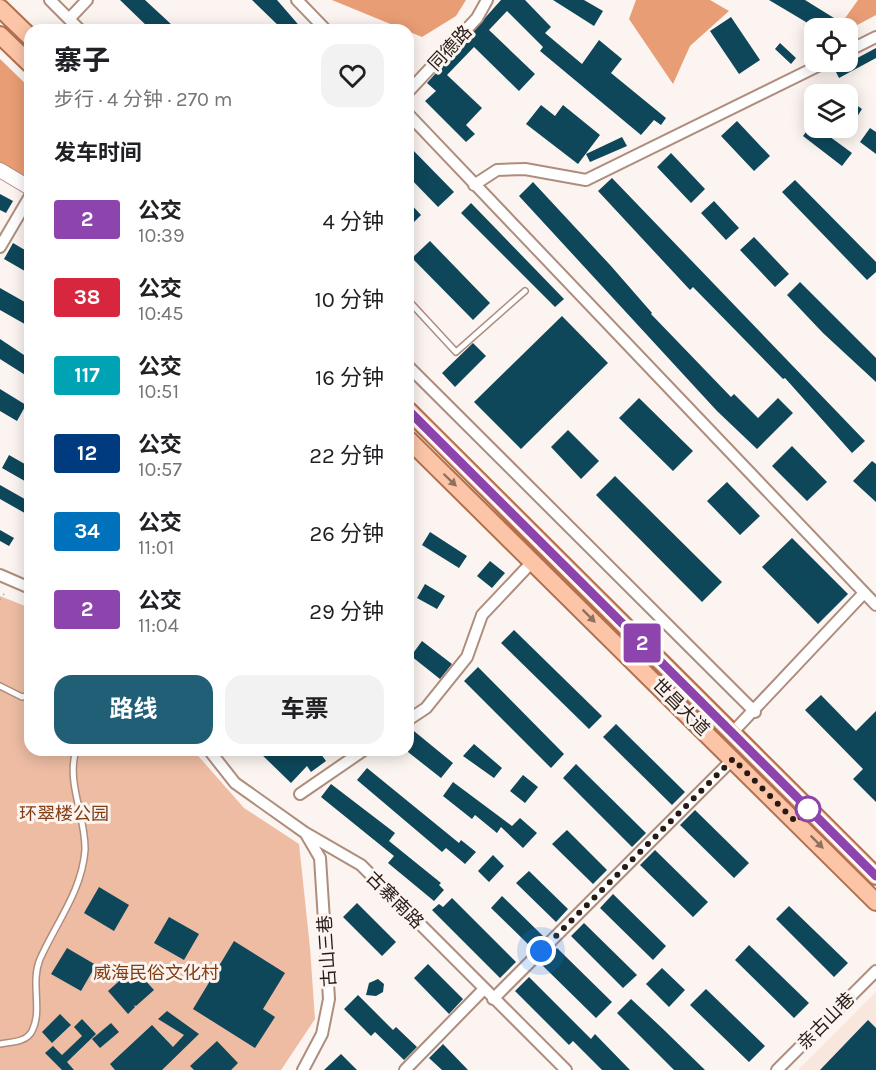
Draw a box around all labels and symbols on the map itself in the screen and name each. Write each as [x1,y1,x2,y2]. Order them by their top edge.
street label: 同德路 [424,21,476,75]
one-way arrow [442,472,456,486]
one-way arrow [582,609,596,623]
line badge: 2 [622,624,662,662]
street label: 世昌大道 [648,674,714,740]
unlabelled marker [795,796,821,822]
park label: 环翠楼公园 [19,803,109,825]
one-way arrow [809,835,823,849]
street label: 古寨南路 [362,867,428,933]
street label: 古山三巷 [314,914,340,988]
your location [526,936,556,966]
park label: 威海民俗文化村 [93,962,219,984]
street label: 亲古山巷 [793,988,859,1054]

